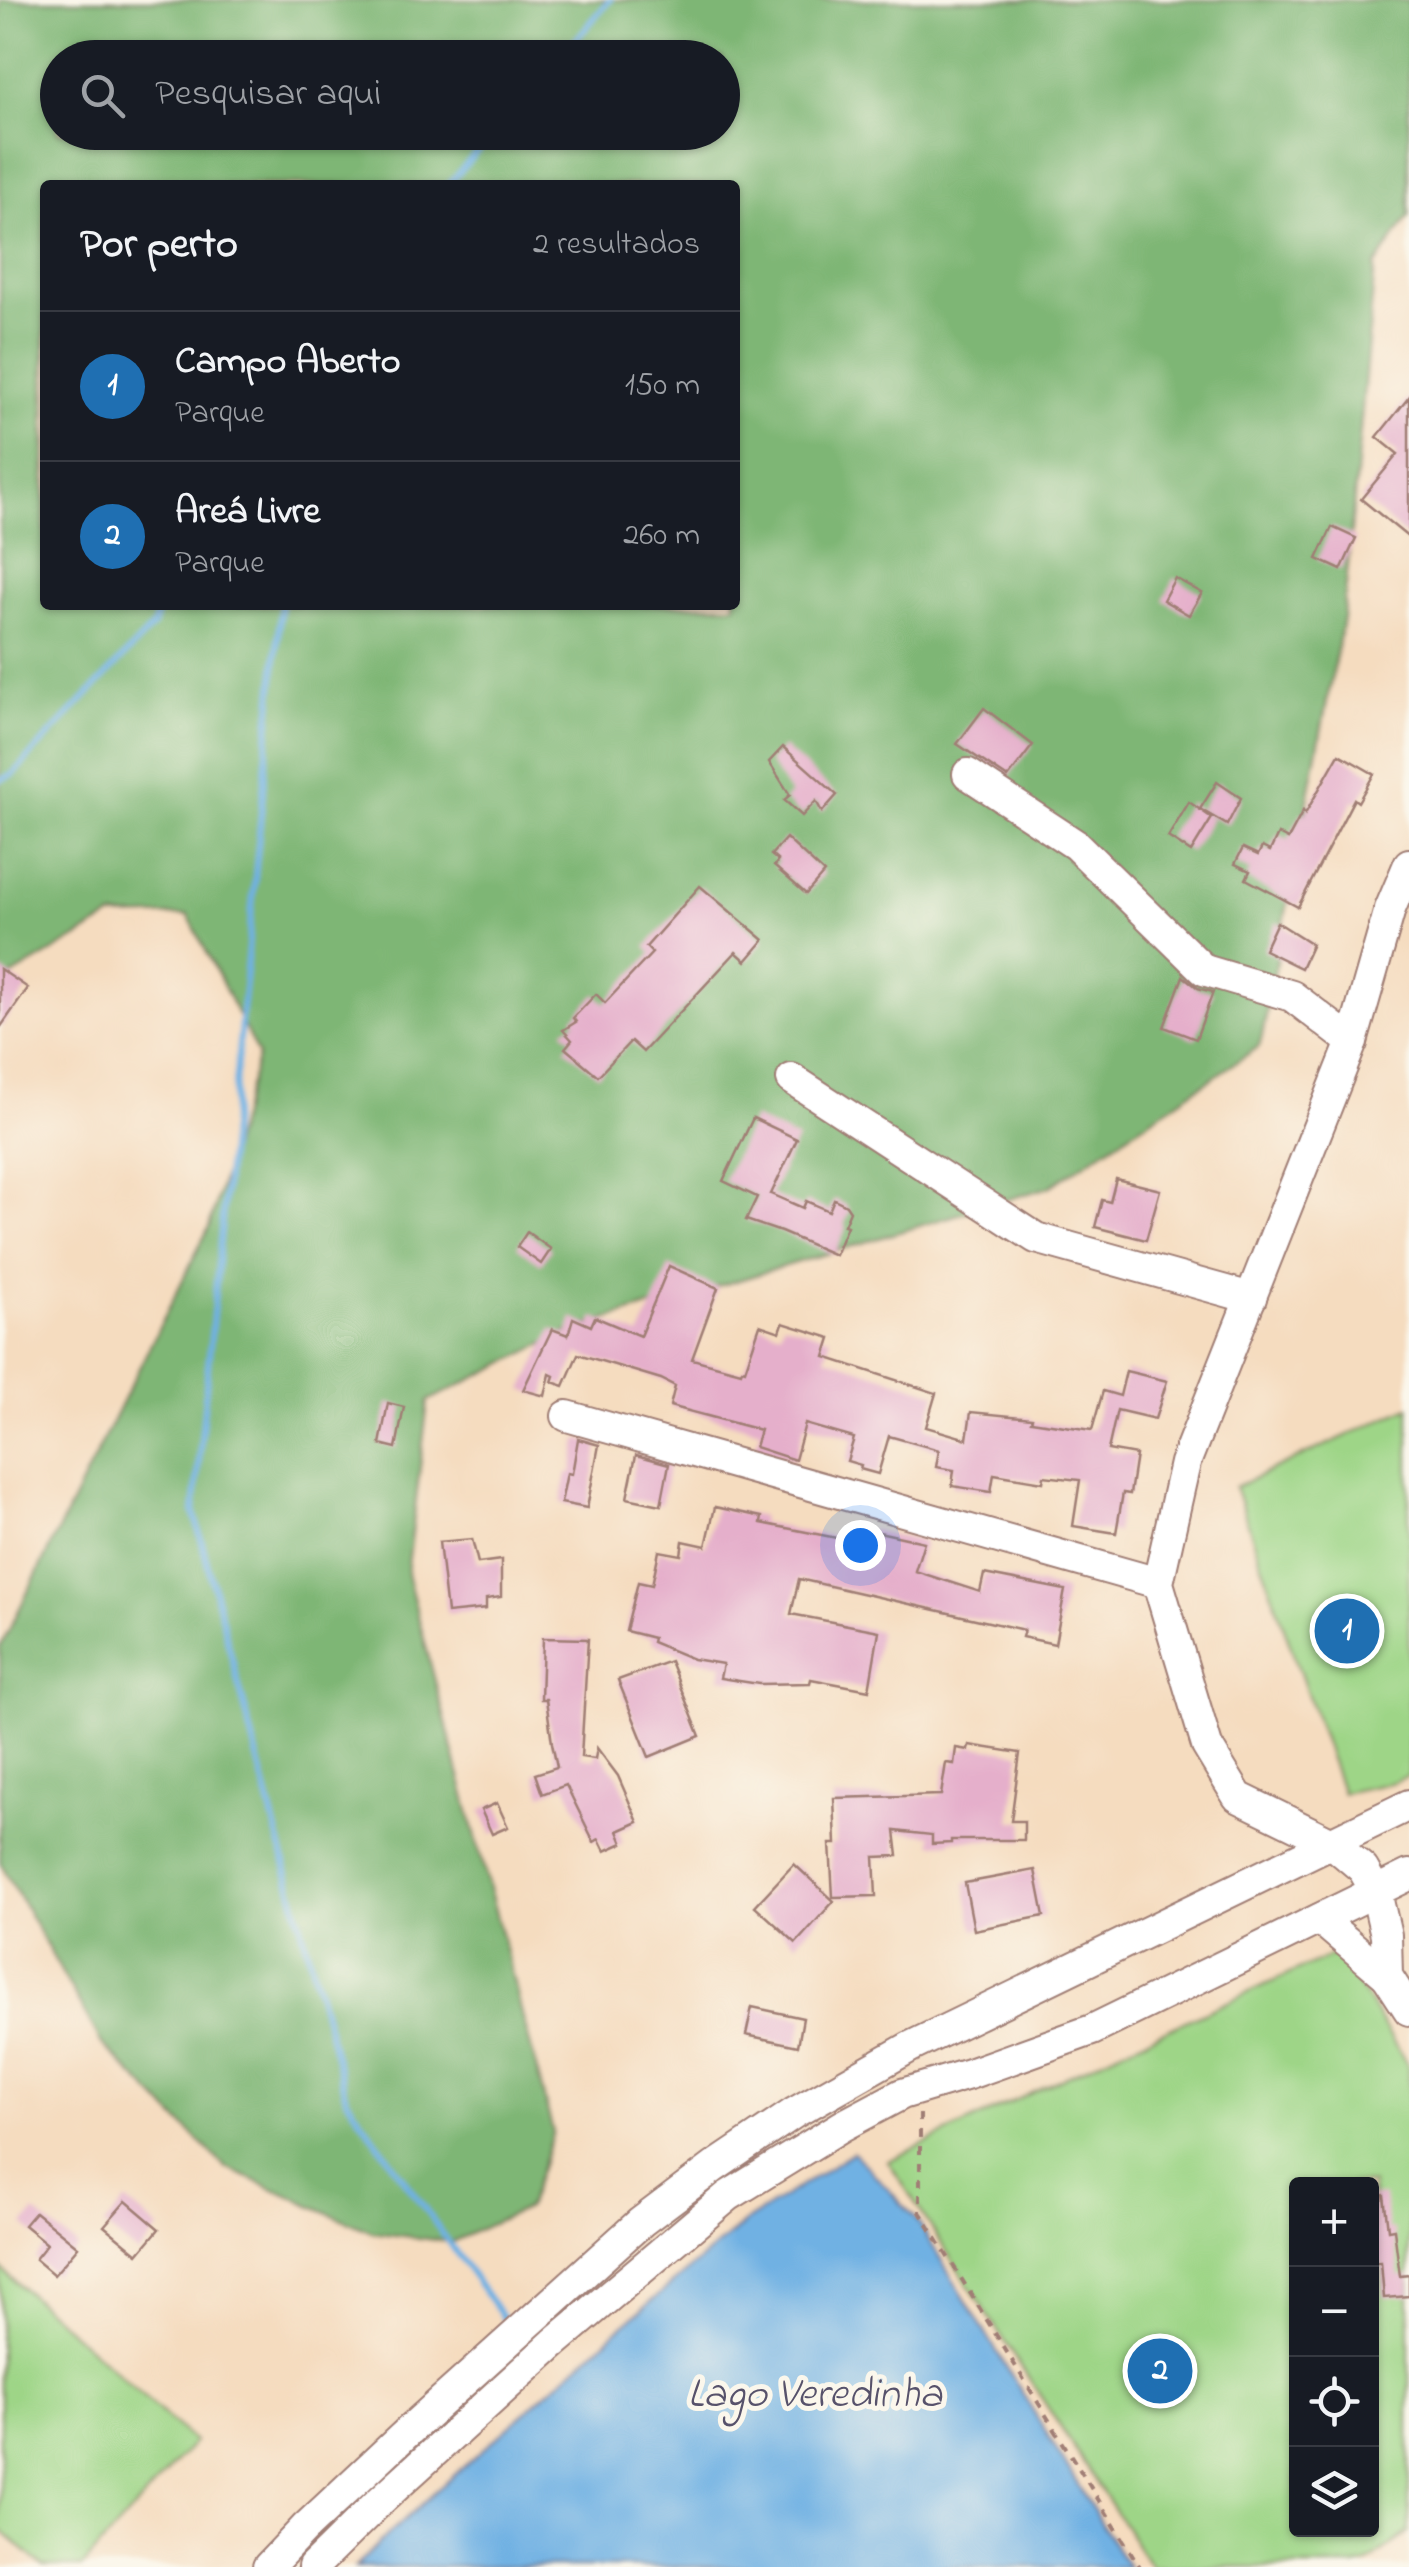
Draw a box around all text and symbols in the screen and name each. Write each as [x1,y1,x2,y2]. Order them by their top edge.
search box [40,40,740,150]
text: Pesquisar aqui [155,67,381,123]
icon: search [75,68,130,123]
text: Por perto [80,215,238,276]
text: 2 resultados [533,222,700,269]
text: Campo Aberto [175,335,401,391]
text: 1 [107,363,118,410]
text: 150 m [625,363,700,410]
text: Parque [175,391,265,438]
text: Areá Livre [175,485,320,541]
text: 2 [105,513,120,560]
text: 260 m [623,513,700,560]
text: Parque [175,541,265,588]
your location [835,1520,886,1571]
pin: 1 [1314,1594,1380,1668]
map controls [1289,2177,1379,2537]
button: + [1289,2177,1379,2267]
button: − [1289,2267,1379,2357]
pin: 2 [1128,2334,1192,2408]
button: locate [1289,2357,1379,2447]
water label: Lago Veredinha [688,2365,943,2427]
button: layers [1289,2447,1379,2537]

